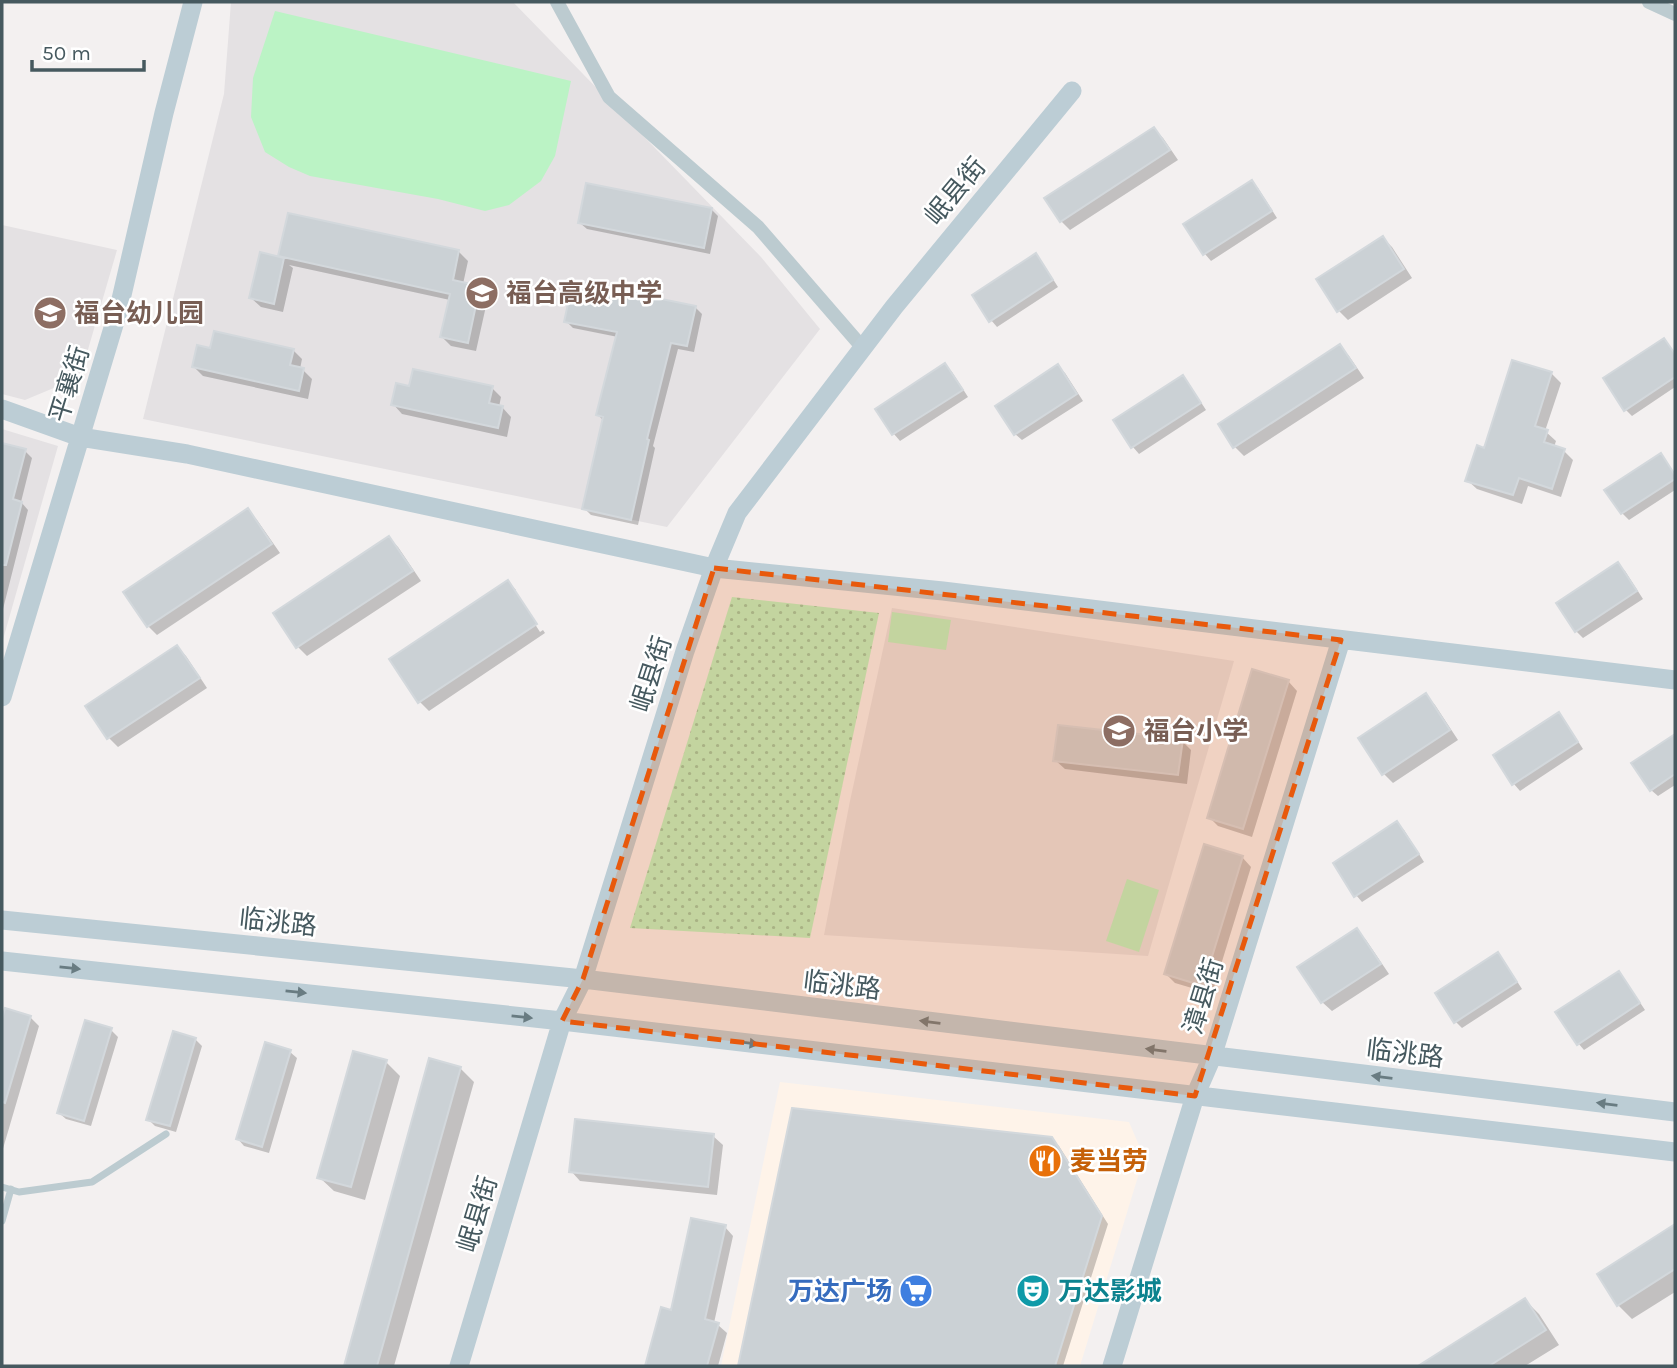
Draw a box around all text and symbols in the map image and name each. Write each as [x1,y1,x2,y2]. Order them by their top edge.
scale bar [32,28,144,72]
text: 50 m [42,41,91,65]
street label: 岷县街 [918,151,992,231]
school or university icon: 福台高级中学 [463,274,501,312]
place label: 福台高级中学 [506,278,662,309]
school or university icon: 福台幼儿园 [31,294,69,332]
place label: 福台幼儿园 [74,298,204,329]
street label: 平襄街 [43,342,96,426]
street label: 岷县街 [625,632,678,716]
school or university icon: 福台小学 [1100,712,1138,750]
place label: 福台小学 [1144,716,1248,747]
street label: 临洮路 [238,903,318,942]
street label: 漳县街 [1177,954,1230,1038]
one-way arrow [59,963,81,974]
street label: 临洮路 [801,965,883,1006]
one-way arrow [285,987,307,998]
one-way arrow [511,1011,533,1022]
one-way arrow [919,1016,941,1027]
street label: 临洮路 [1364,1033,1446,1074]
one-way arrow [737,1038,759,1049]
one-way arrow [1145,1044,1167,1055]
one-way arrow [1370,1071,1392,1082]
one-way arrow [1596,1098,1618,1109]
restaurant icon: 麦当劳 [1026,1142,1064,1180]
place label: 麦当劳 [1070,1146,1148,1177]
street label: 岷县街 [451,1172,504,1256]
supermarket icon: 万达广场 [897,1272,935,1310]
theatre icon: 万达影城 [1014,1272,1052,1310]
place label: 万达广场 [788,1276,892,1307]
place label: 万达影城 [1058,1276,1162,1307]

